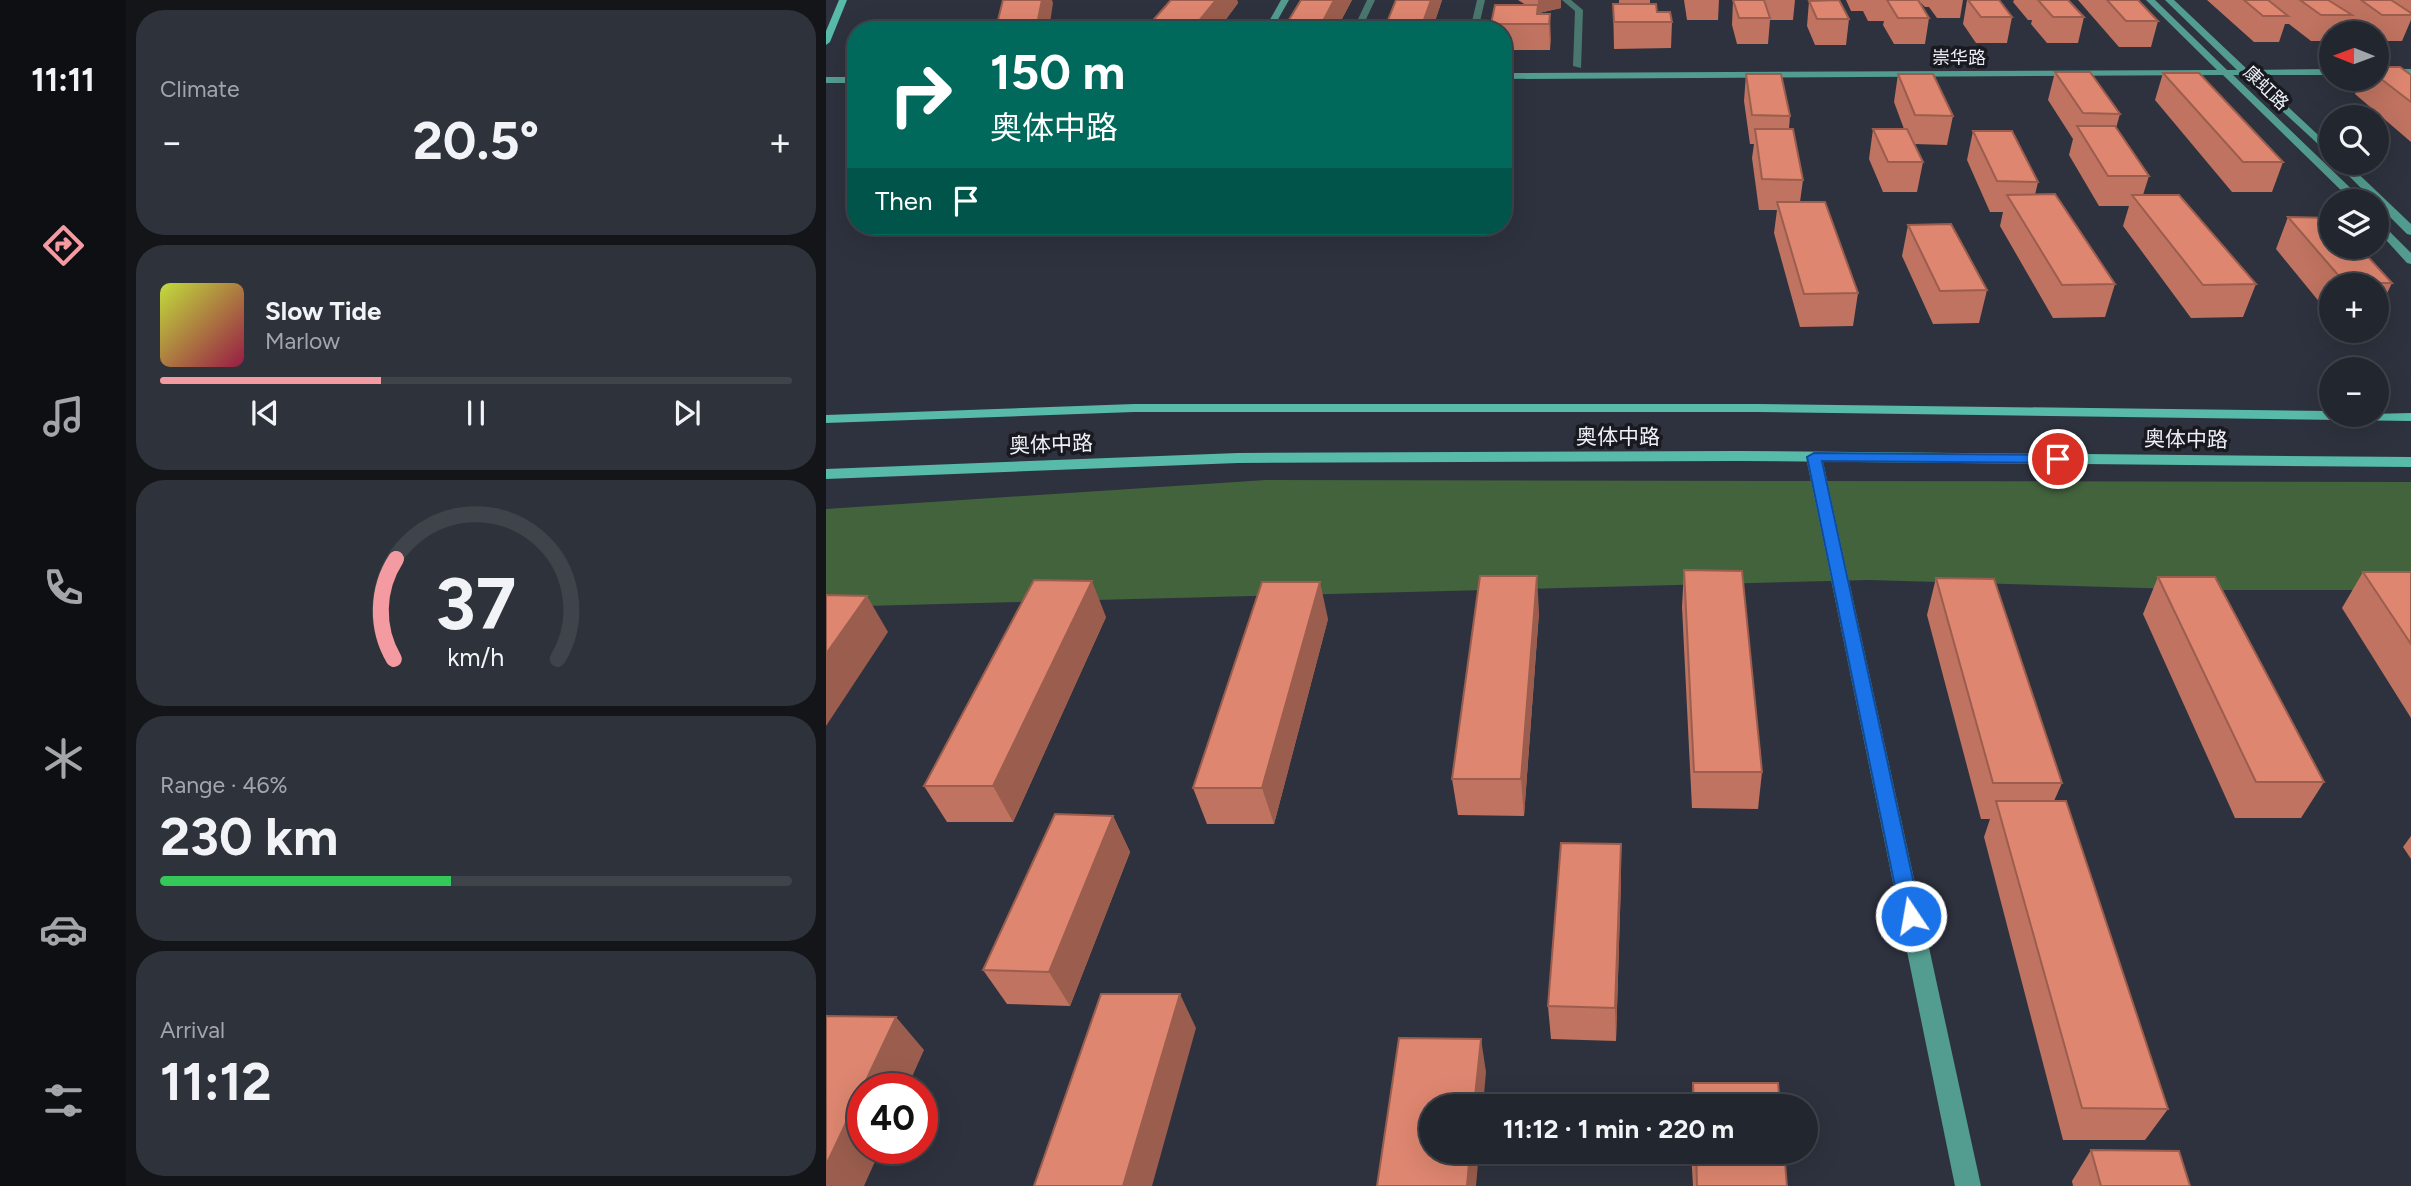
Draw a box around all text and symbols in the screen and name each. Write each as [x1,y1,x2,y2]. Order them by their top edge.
north arrow [2319,21,2389,91]
map controls [2319,21,2389,427]
text: 150 m [990,42,1125,101]
street label: 崇华路 [1932,47,1986,69]
icon: right [875,49,966,140]
text: 11:11 [31,61,95,99]
street label: 康虹路 [2239,61,2293,115]
text: Climate [160,75,239,103]
button: search [2319,105,2389,175]
text: 奥体中路 [990,109,1118,147]
text: 20.5° [413,110,539,172]
text: − [160,119,184,165]
text: + [768,119,792,165]
icon: arrive [947,182,985,220]
text: Then [875,185,933,217]
button: layers [2319,189,2389,259]
icon: directions [39,221,88,270]
button: + [2319,273,2389,343]
text: Slow Tide [265,295,381,327]
text: Marlow [265,327,340,355]
button: − [2319,357,2389,427]
icon: music [39,392,88,441]
icon: previous [246,394,284,432]
icon: pause [457,394,495,432]
icon: next [668,394,706,432]
street label: 奥体中路 [1576,424,1660,449]
street label: 奥体中路 [2144,426,2228,452]
pin [2028,429,2088,489]
street label: 奥体中路 [1009,430,1093,458]
icon: arrive [2039,440,2077,478]
text: 37 [436,560,516,647]
icon: phone [39,563,88,612]
text: km/h [447,642,505,672]
icon: climate [39,734,88,783]
text: Range · 46% [160,771,288,799]
text: 230 km [160,806,338,868]
position arrow [1874,879,1948,953]
icon: car [39,905,88,954]
text: Arrival [160,1016,225,1044]
text: 11:12 [160,1051,272,1113]
speed limit sign: 40 [847,1073,938,1164]
icon: filters [39,1076,88,1125]
text: 11:12 · 1 min · 220 m [1503,1113,1734,1145]

